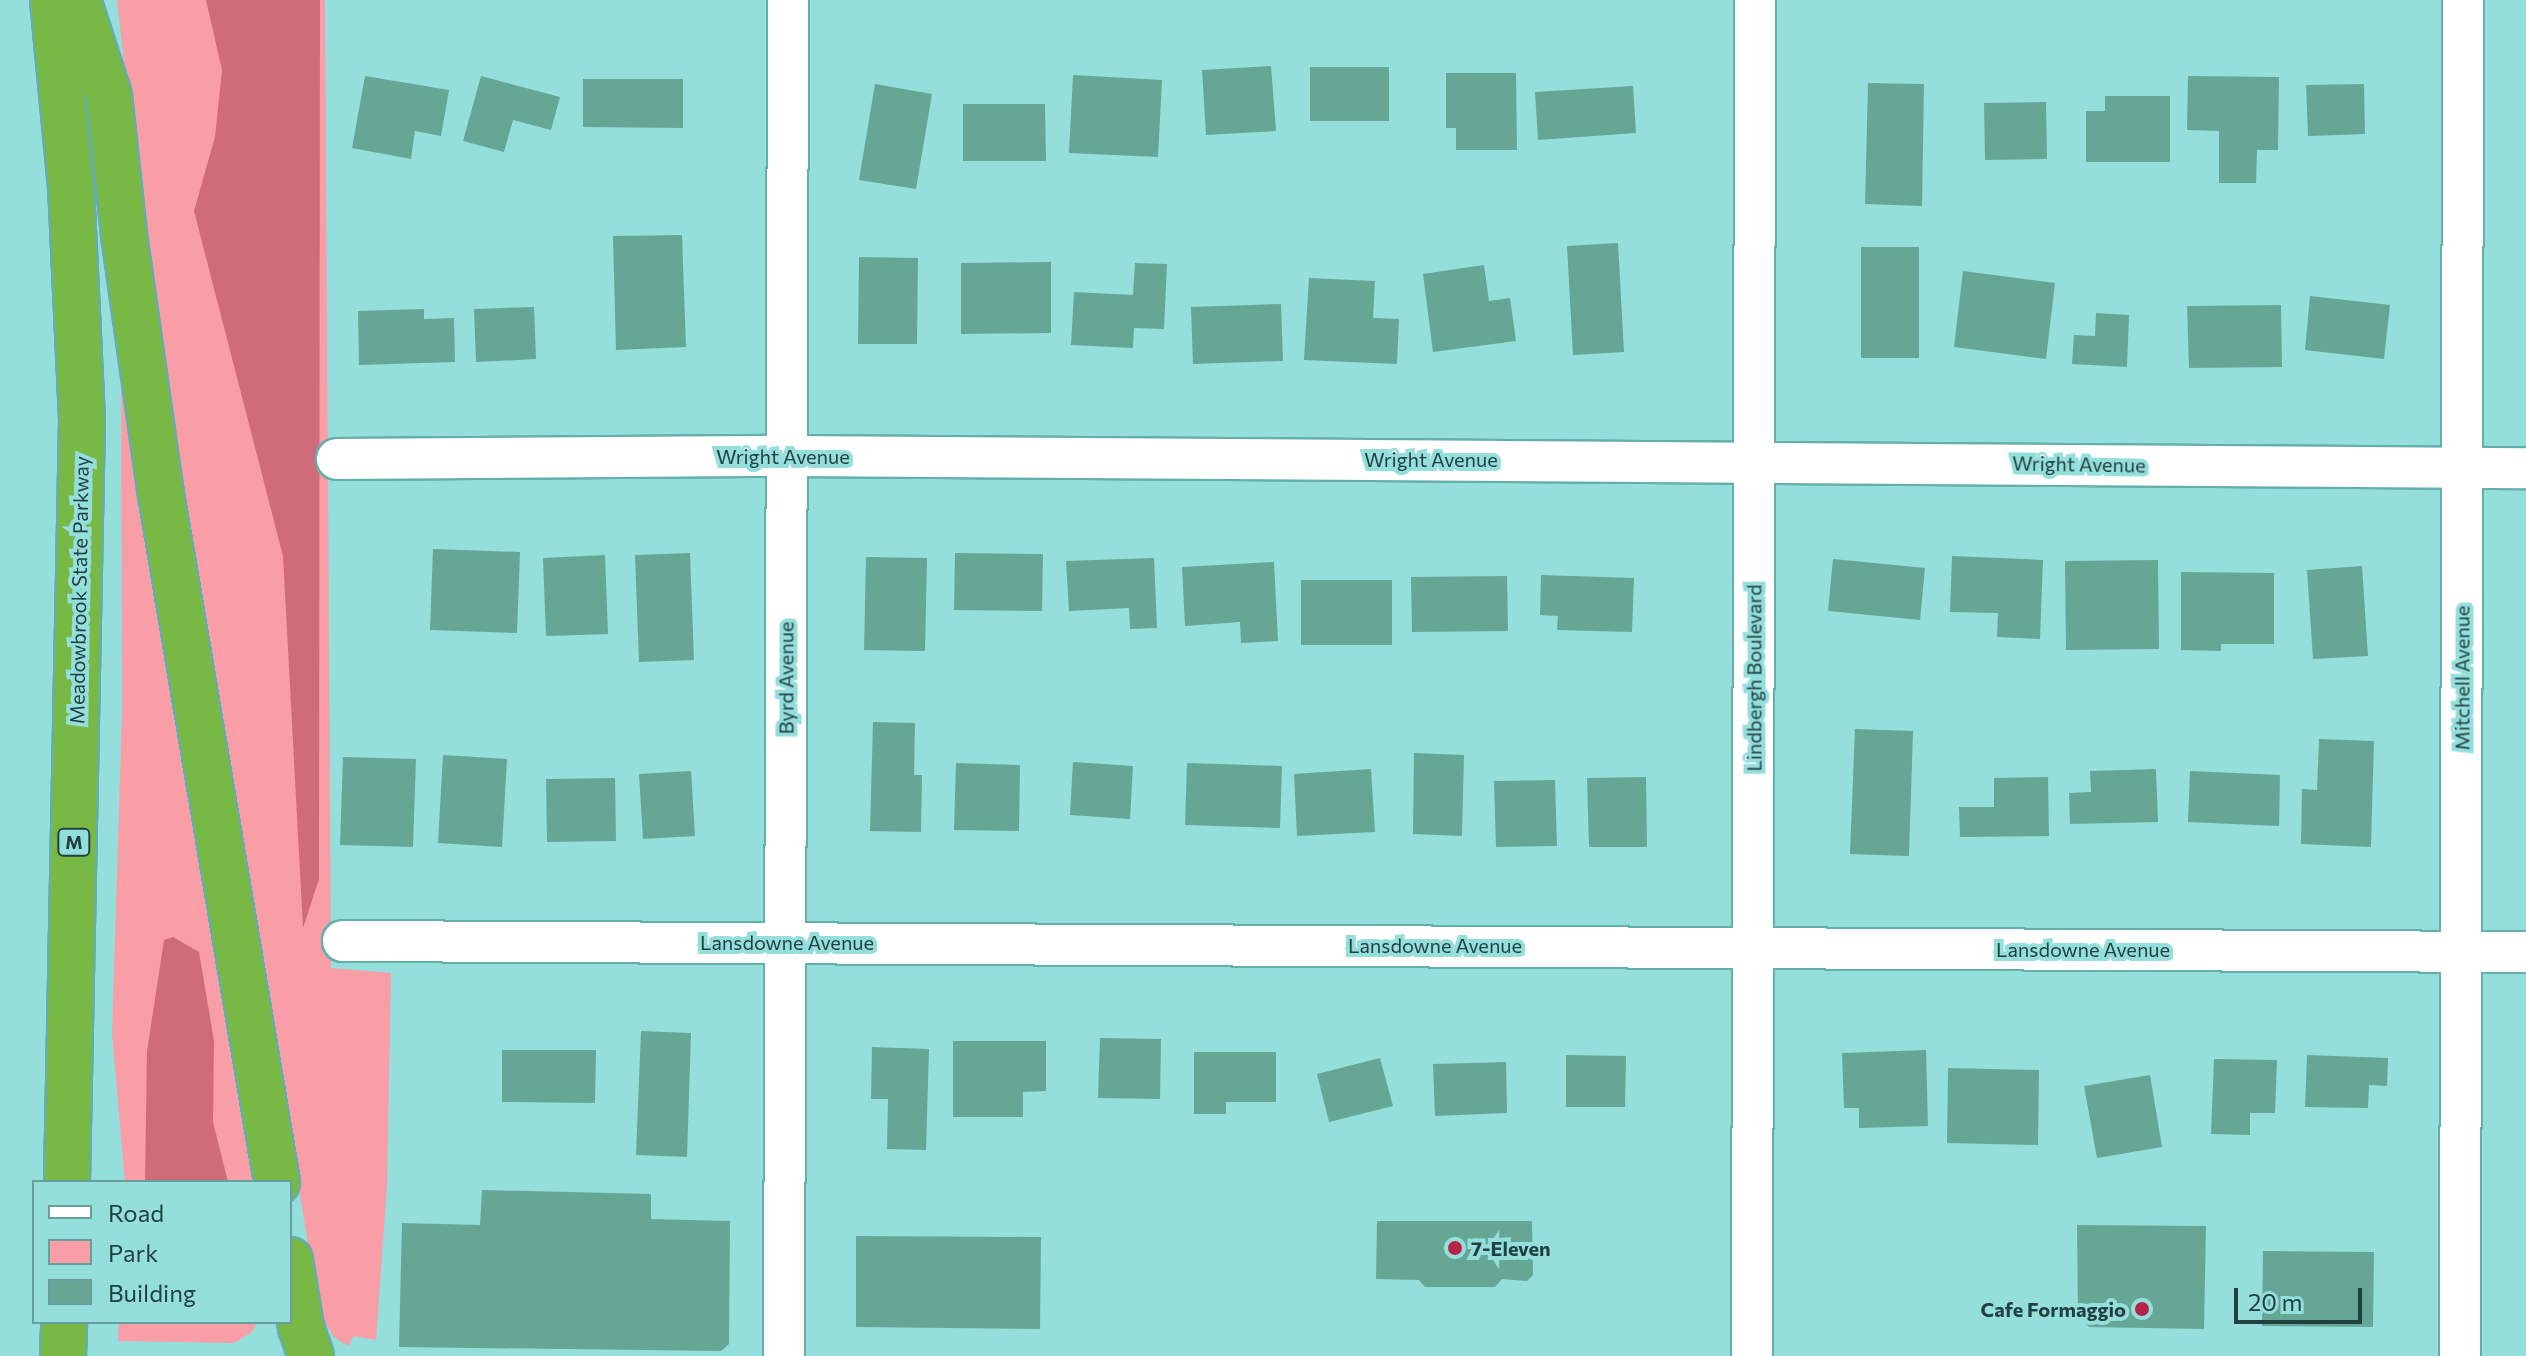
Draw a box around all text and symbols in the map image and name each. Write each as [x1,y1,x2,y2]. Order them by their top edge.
street label: Wright Avenue [716,444,850,468]
street label: Wright Avenue [1364,447,1498,471]
street label: Wright Avenue [2012,451,2146,477]
street label: Meadowbrook State Parkway [65,456,93,724]
street label: Lindbergh Boulevard [1742,584,1766,772]
street label: Mitchell Avenue [2450,606,2474,750]
street label: Byrd Avenue [774,622,798,734]
road number: M [56,828,92,856]
street label: Lansdowne Avenue [700,930,874,954]
street label: Lansdowne Avenue [1348,933,1522,957]
street label: Lansdowne Avenue [1996,937,2170,961]
legend [32,1180,292,1324]
text: Road [108,1198,164,1227]
place label: 7-Eleven [1471,1236,1551,1260]
text: Park [108,1238,158,1267]
marker: 7-Eleven [1446,1239,1464,1257]
scale bar [2238,1272,2366,1322]
text: Building [108,1278,196,1307]
text: 20 m [2248,1287,2302,1316]
place label: Cafe Formaggio [1981,1297,2126,1321]
marker: Cafe Formaggio [2133,1300,2151,1318]

